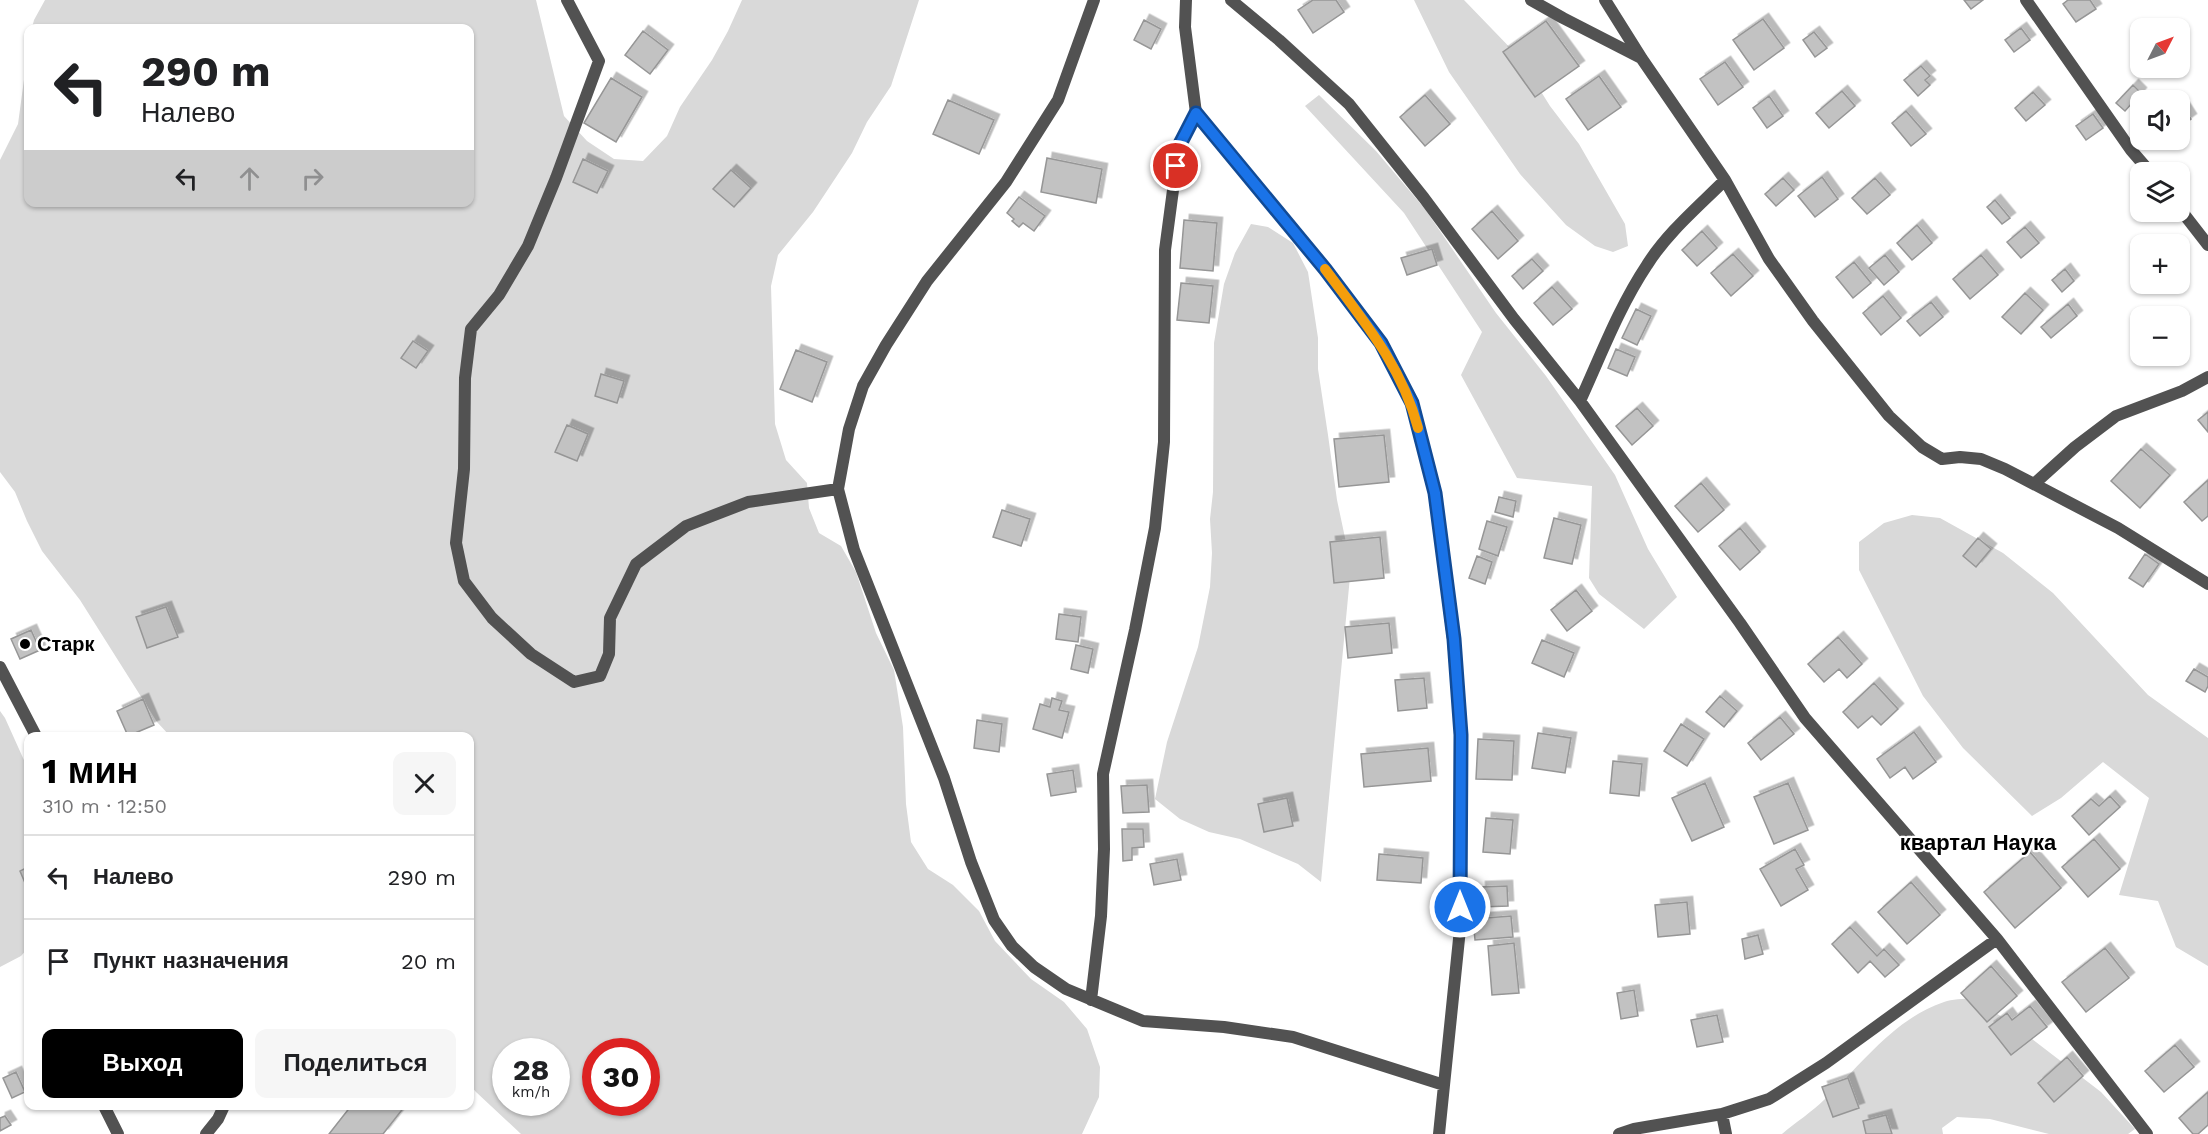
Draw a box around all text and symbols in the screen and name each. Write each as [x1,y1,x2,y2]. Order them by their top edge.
north arrow [2130,18,2190,78]
map controls [2130,18,2190,366]
text: 290 m [141,47,271,96]
icon: left [42,48,120,126]
button: sound [2130,90,2190,150]
text: Налево [141,97,235,129]
pin [1150,140,1201,191]
icon: arrive [1159,149,1192,182]
icon: left [170,162,203,195]
icon: ahead [233,162,266,195]
icon: right [296,162,329,195]
button: layers [2130,162,2190,222]
button: + [2130,234,2190,294]
button: − [2130,306,2190,366]
place label: Старк [37,632,96,656]
marker: Старк [18,637,32,651]
text: 1 мин [42,750,138,792]
button: close [393,752,456,815]
text: 310 m · 12:50 [42,794,167,818]
district label: квартал Наука [1900,830,2057,855]
icon: left [42,861,75,894]
text: Налево [93,864,174,889]
text: 290 m [387,865,456,890]
position arrow [1428,875,1492,939]
icon: arrive [42,945,75,978]
text: Пункт назначения [93,948,289,973]
text: 20 m [401,949,456,974]
button: Выход [42,1029,243,1098]
button: Поделиться [255,1029,456,1098]
speed limit sign: 30 [582,1038,660,1116]
text: 28 [513,1052,549,1087]
text: km/h [512,1083,550,1101]

